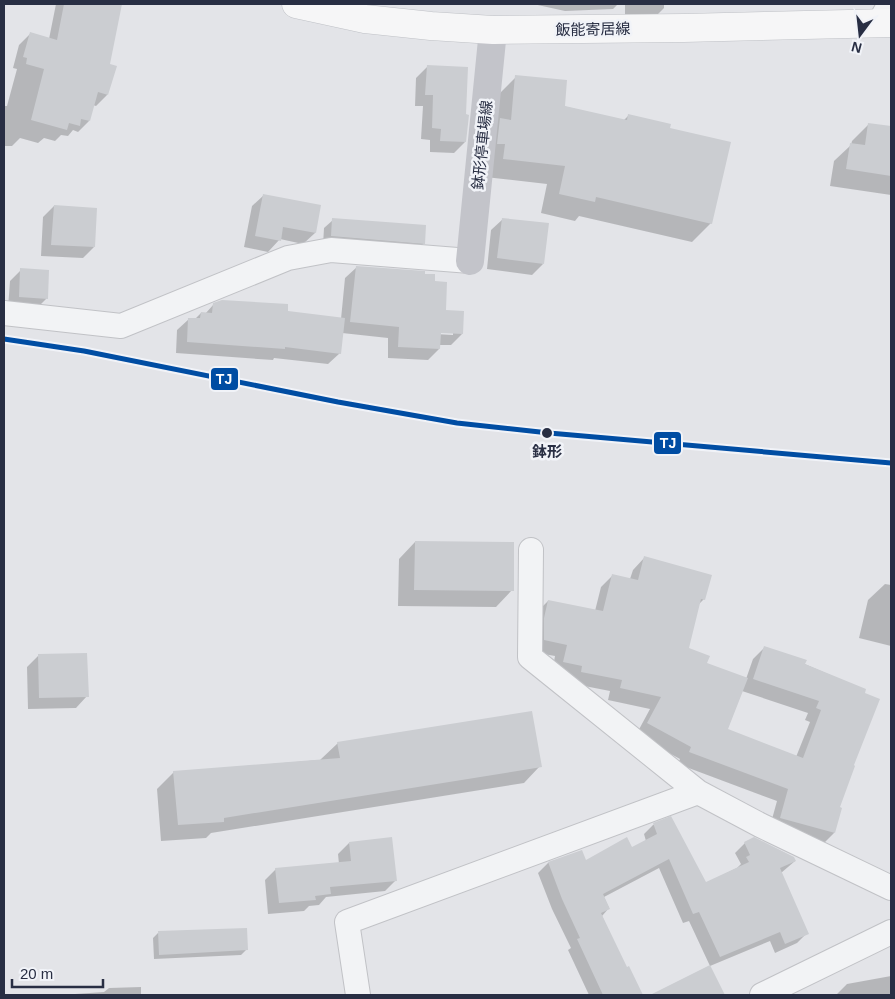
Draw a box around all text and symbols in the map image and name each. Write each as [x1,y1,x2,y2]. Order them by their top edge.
north arrow [835,10,885,60]
street label: 飯能寄居線 [555,20,631,38]
text: N [850,39,864,57]
street label: 鉢形停車場線 [469,99,495,191]
line badge: TJ [210,367,239,391]
text: TJ [216,371,232,387]
marker: 鉢形 [540,426,554,440]
line badge: TJ [653,431,682,455]
text: TJ [660,435,676,451]
place label: 鉢形 [532,443,562,460]
scale bar [12,956,104,988]
text: 20 m [20,965,53,982]

